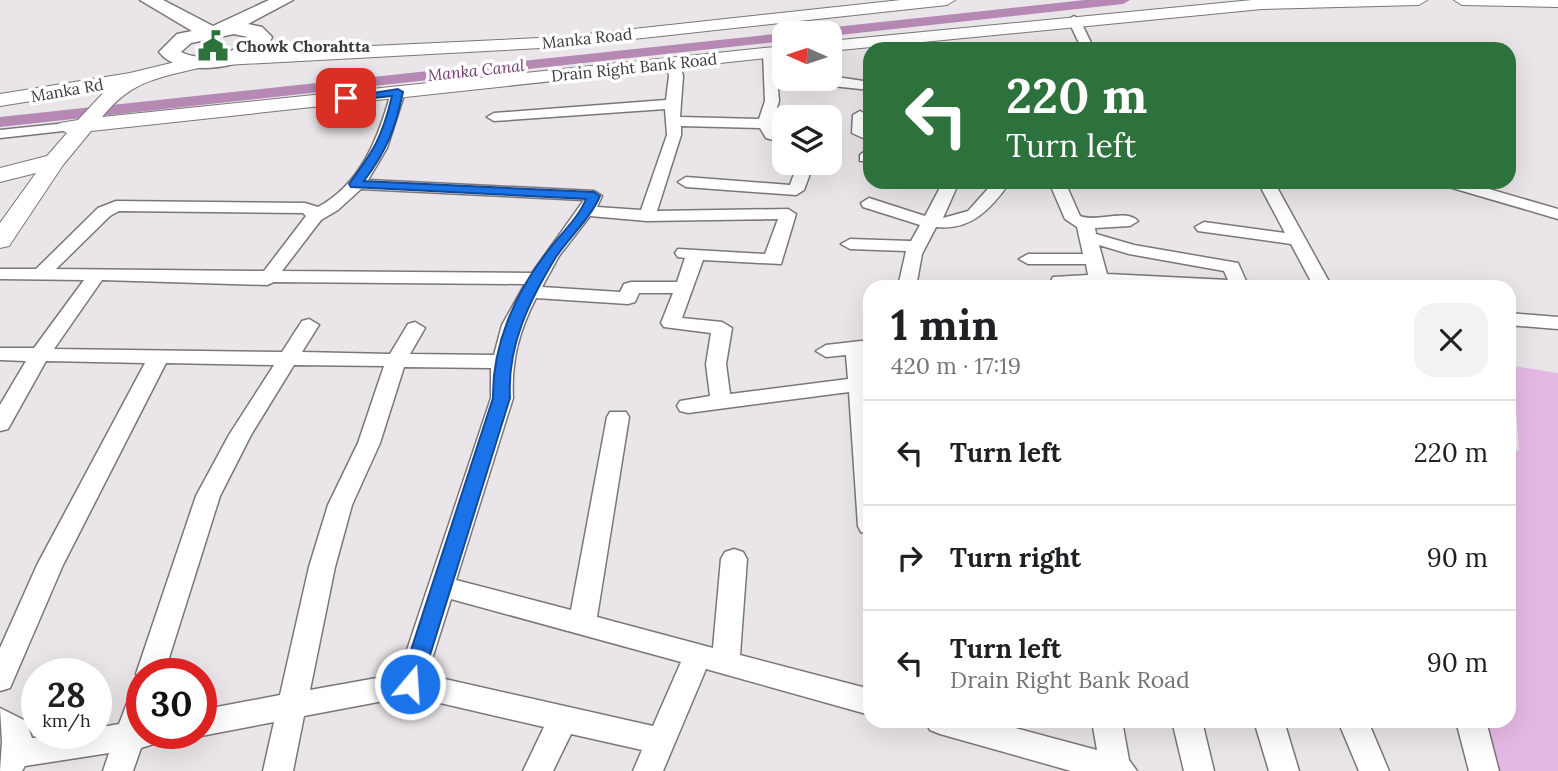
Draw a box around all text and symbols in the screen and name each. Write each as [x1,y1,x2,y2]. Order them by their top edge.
north arrow [772,21,842,91]
map controls [772,21,842,175]
street label: Manka Road [541,23,634,53]
public building icon: Chowk Chorahtta [196,29,230,63]
place label: Chowk Chorahtta [236,36,370,56]
street label: Drain Right Bank Road [550,48,718,86]
water label: Manka Canal [427,55,526,85]
text: 220 m [1006,64,1147,126]
pin [316,68,376,128]
icon: left [891,70,982,161]
street label: Manka Rd [29,74,105,106]
icon: arrive [327,79,365,117]
button: layers [772,105,842,175]
text: Turn left [1006,125,1136,166]
text: 1 min [891,298,998,352]
button: close [1414,303,1488,377]
text: 420 m · 17:19 [891,351,1021,380]
icon: left [891,434,929,472]
text: Turn left [950,436,1061,469]
text: 220 m [1414,436,1488,469]
icon: right [891,539,929,577]
text: Turn right [950,541,1081,574]
text: 90 m [1427,541,1488,574]
text: Turn left [950,632,1061,665]
icon: left [891,644,929,682]
text: 90 m [1427,646,1488,679]
position arrow [373,647,447,721]
speed limit sign: 30 [126,658,217,749]
text: Drain Right Bank Road [950,665,1190,694]
text: 28 [47,672,86,717]
text: km/h [42,709,91,732]

